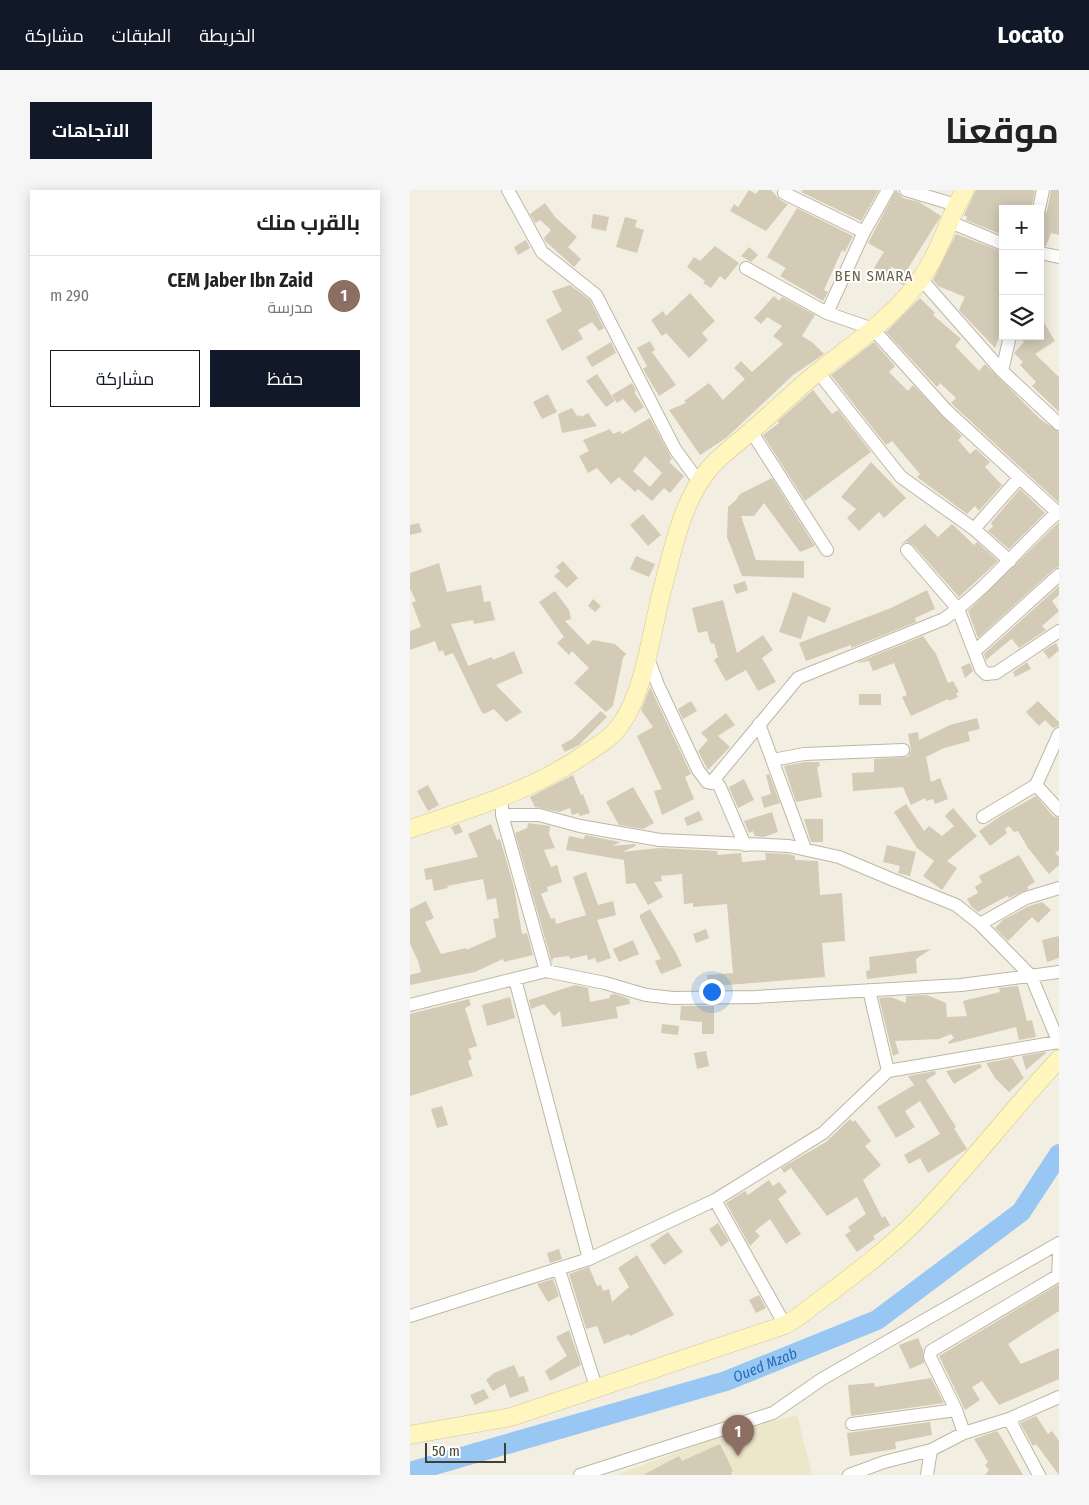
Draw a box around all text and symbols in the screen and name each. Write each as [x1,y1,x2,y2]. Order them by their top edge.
text: Locato [998,21,1064,49]
text: مشاركة [25,25,84,47]
text: الطبقات [112,25,171,47]
text: الخريطة [199,25,256,47]
button: الاتجاهات [30,102,152,159]
text: موقعنا [945,110,1059,152]
map controls [999,205,1044,340]
button: + [999,205,1044,250]
text: بالقرب منك [257,210,360,236]
button: − [999,250,1044,295]
district label: BEN SMARA [835,267,913,285]
text: CEM Jaber Ibn Zaid [167,269,313,292]
text: 290 m [50,286,89,305]
text: 1 [341,286,347,305]
button: layers [999,295,1044,340]
text: مدرسة [267,298,313,317]
button: مشاركة [50,350,200,407]
button: حفظ [210,350,360,407]
your location [699,979,725,1005]
water label: Oued Mzab [730,1344,800,1386]
pin: 1 [722,1415,754,1456]
scale bar [425,1440,506,1463]
text: 50 m [432,1443,460,1460]

